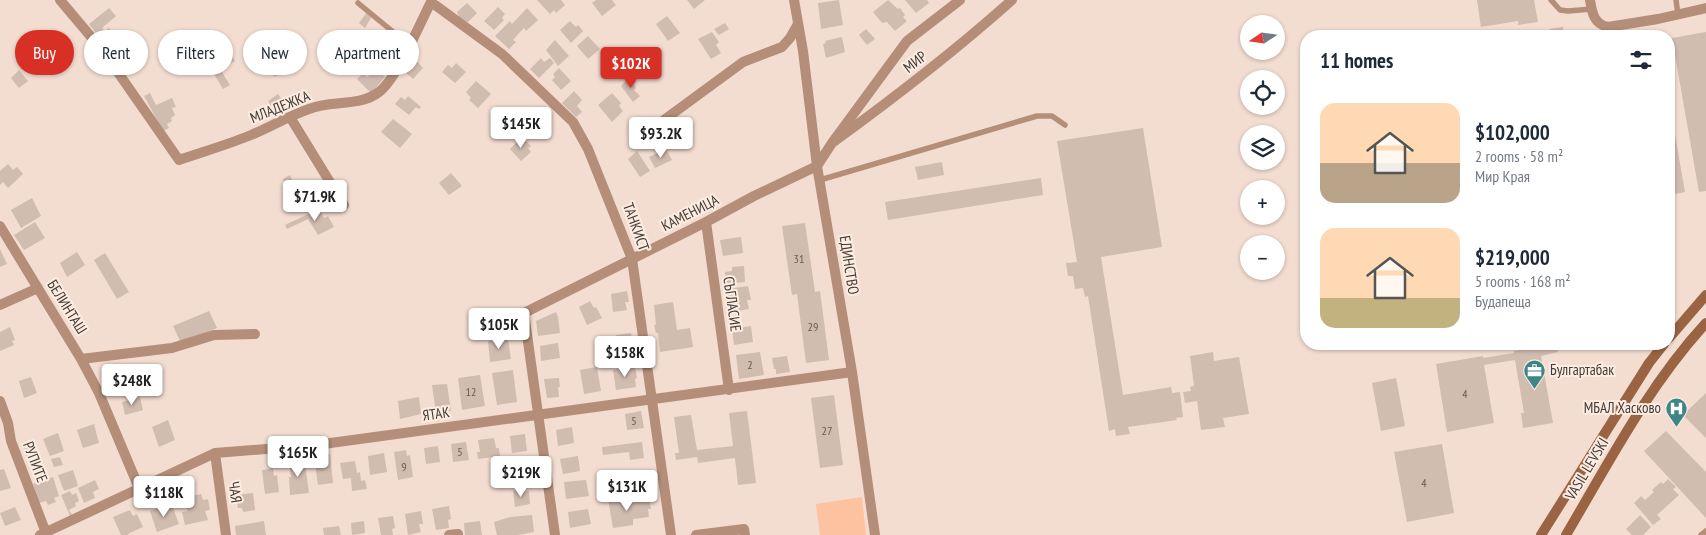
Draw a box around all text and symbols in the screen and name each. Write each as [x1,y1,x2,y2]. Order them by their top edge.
north arrow [1240,15,1285,60]
map controls [1240,15,1285,280]
chip: Buy [15,30,74,75]
chip: Rent [84,30,148,75]
chip: Filters [158,30,233,75]
chip: New [243,30,307,75]
chip: Apartment [317,30,419,75]
pin: $102K [596,46,666,89]
street label: МИР [899,46,930,77]
icon: filters [1627,46,1655,74]
text: 11 homes [1320,47,1393,74]
text: $102K [612,53,650,73]
button: locate [1240,70,1285,115]
street label: МЛАДЕЖКА [247,86,313,127]
pin: $145K [486,106,556,149]
text: $145K [502,113,540,133]
pin: $93.2K [620,116,702,159]
text: $102,000 [1475,119,1550,146]
text: $93.2K [640,123,682,143]
icon: home [1360,123,1420,183]
button: layers [1240,125,1285,170]
text: 2 rooms · 58 m² [1475,146,1563,166]
text: Мир Края [1475,166,1530,186]
pin: $71.9K [274,180,356,222]
button: + [1240,180,1285,225]
text: $71.9K [294,186,336,206]
street label: КАМЕНИЦА [658,190,723,235]
street label: ТАНКИСТ [619,200,654,254]
street label: ЕДИНСТВО [835,234,864,296]
button: − [1240,235,1285,280]
text: $219,000 [1475,244,1550,271]
icon: home [1360,248,1420,308]
house number: 31 [794,251,804,266]
text: 5 rooms · 168 m² [1475,271,1571,291]
street label: СЪГЛАСИЕ [719,275,746,333]
street label: БЕЛИНТАШ [43,276,91,337]
text: Будапеща [1475,291,1531,311]
pin: $105K [464,308,534,350]
text: $105K [480,314,518,334]
house number: 29 [808,319,818,334]
pin: $158K [590,336,660,378]
text: $158K [606,342,644,362]
house number: 2 [747,357,753,372]
office icon: Булгартабак [1522,358,1546,389]
place label: Булгартабак [1550,360,1614,379]
pin: $248K [97,364,167,406]
text: $248K [113,370,151,390]
house number: 12 [466,384,476,399]
house number: 4 [1462,386,1468,401]
hospital icon: МБАЛ Хасково [1665,396,1689,427]
place label: МБАЛ Хасково [1584,398,1661,417]
street label: ЯТАК [421,402,451,425]
house number: 5 [631,413,637,428]
house number: 27 [822,423,832,438]
street label: VASIL LEVSKI [1560,434,1613,504]
pin: $165K [263,436,333,478]
street label: РУПИТЕ [19,439,52,485]
text: $165K [279,442,317,462]
house number: 5 [457,444,463,459]
pin: $219K [486,456,556,498]
house number: 9 [401,459,407,474]
text: $219K [502,462,540,482]
pin: $131K [592,470,662,512]
house number: 4 [1421,475,1427,490]
pin: $118K [129,476,199,518]
text: $131K [608,476,646,496]
street label: ЧАЯ [225,480,246,504]
text: $118K [145,482,183,502]

